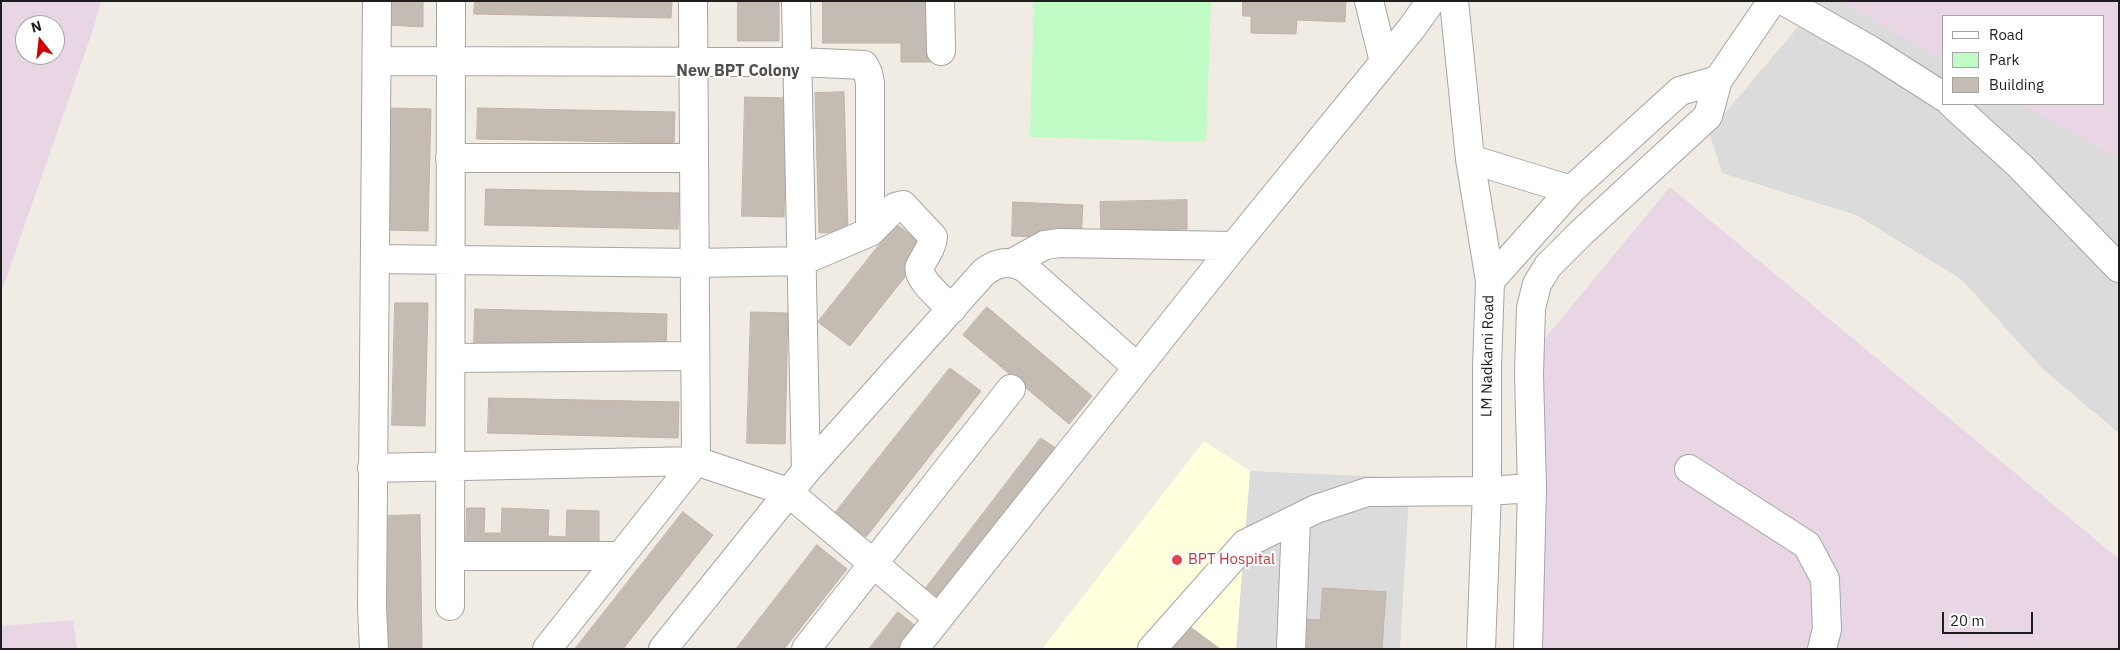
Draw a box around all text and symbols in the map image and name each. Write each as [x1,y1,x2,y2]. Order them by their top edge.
north arrow [15,15,65,65]
legend [1942,15,2105,105]
text: N [29,16,43,37]
text: Road [1989,25,2024,44]
text: Park [1989,50,2019,69]
district label: New BPT Colony [676,61,800,81]
text: Building [1989,75,2044,94]
street label: LM Nadkarni Road [1478,295,1498,417]
place label: BPT Hospital [1188,551,1275,569]
marker: BPT Hospital [1170,553,1184,567]
scale bar [1945,602,2036,634]
text: 20 m [1950,611,1985,630]

